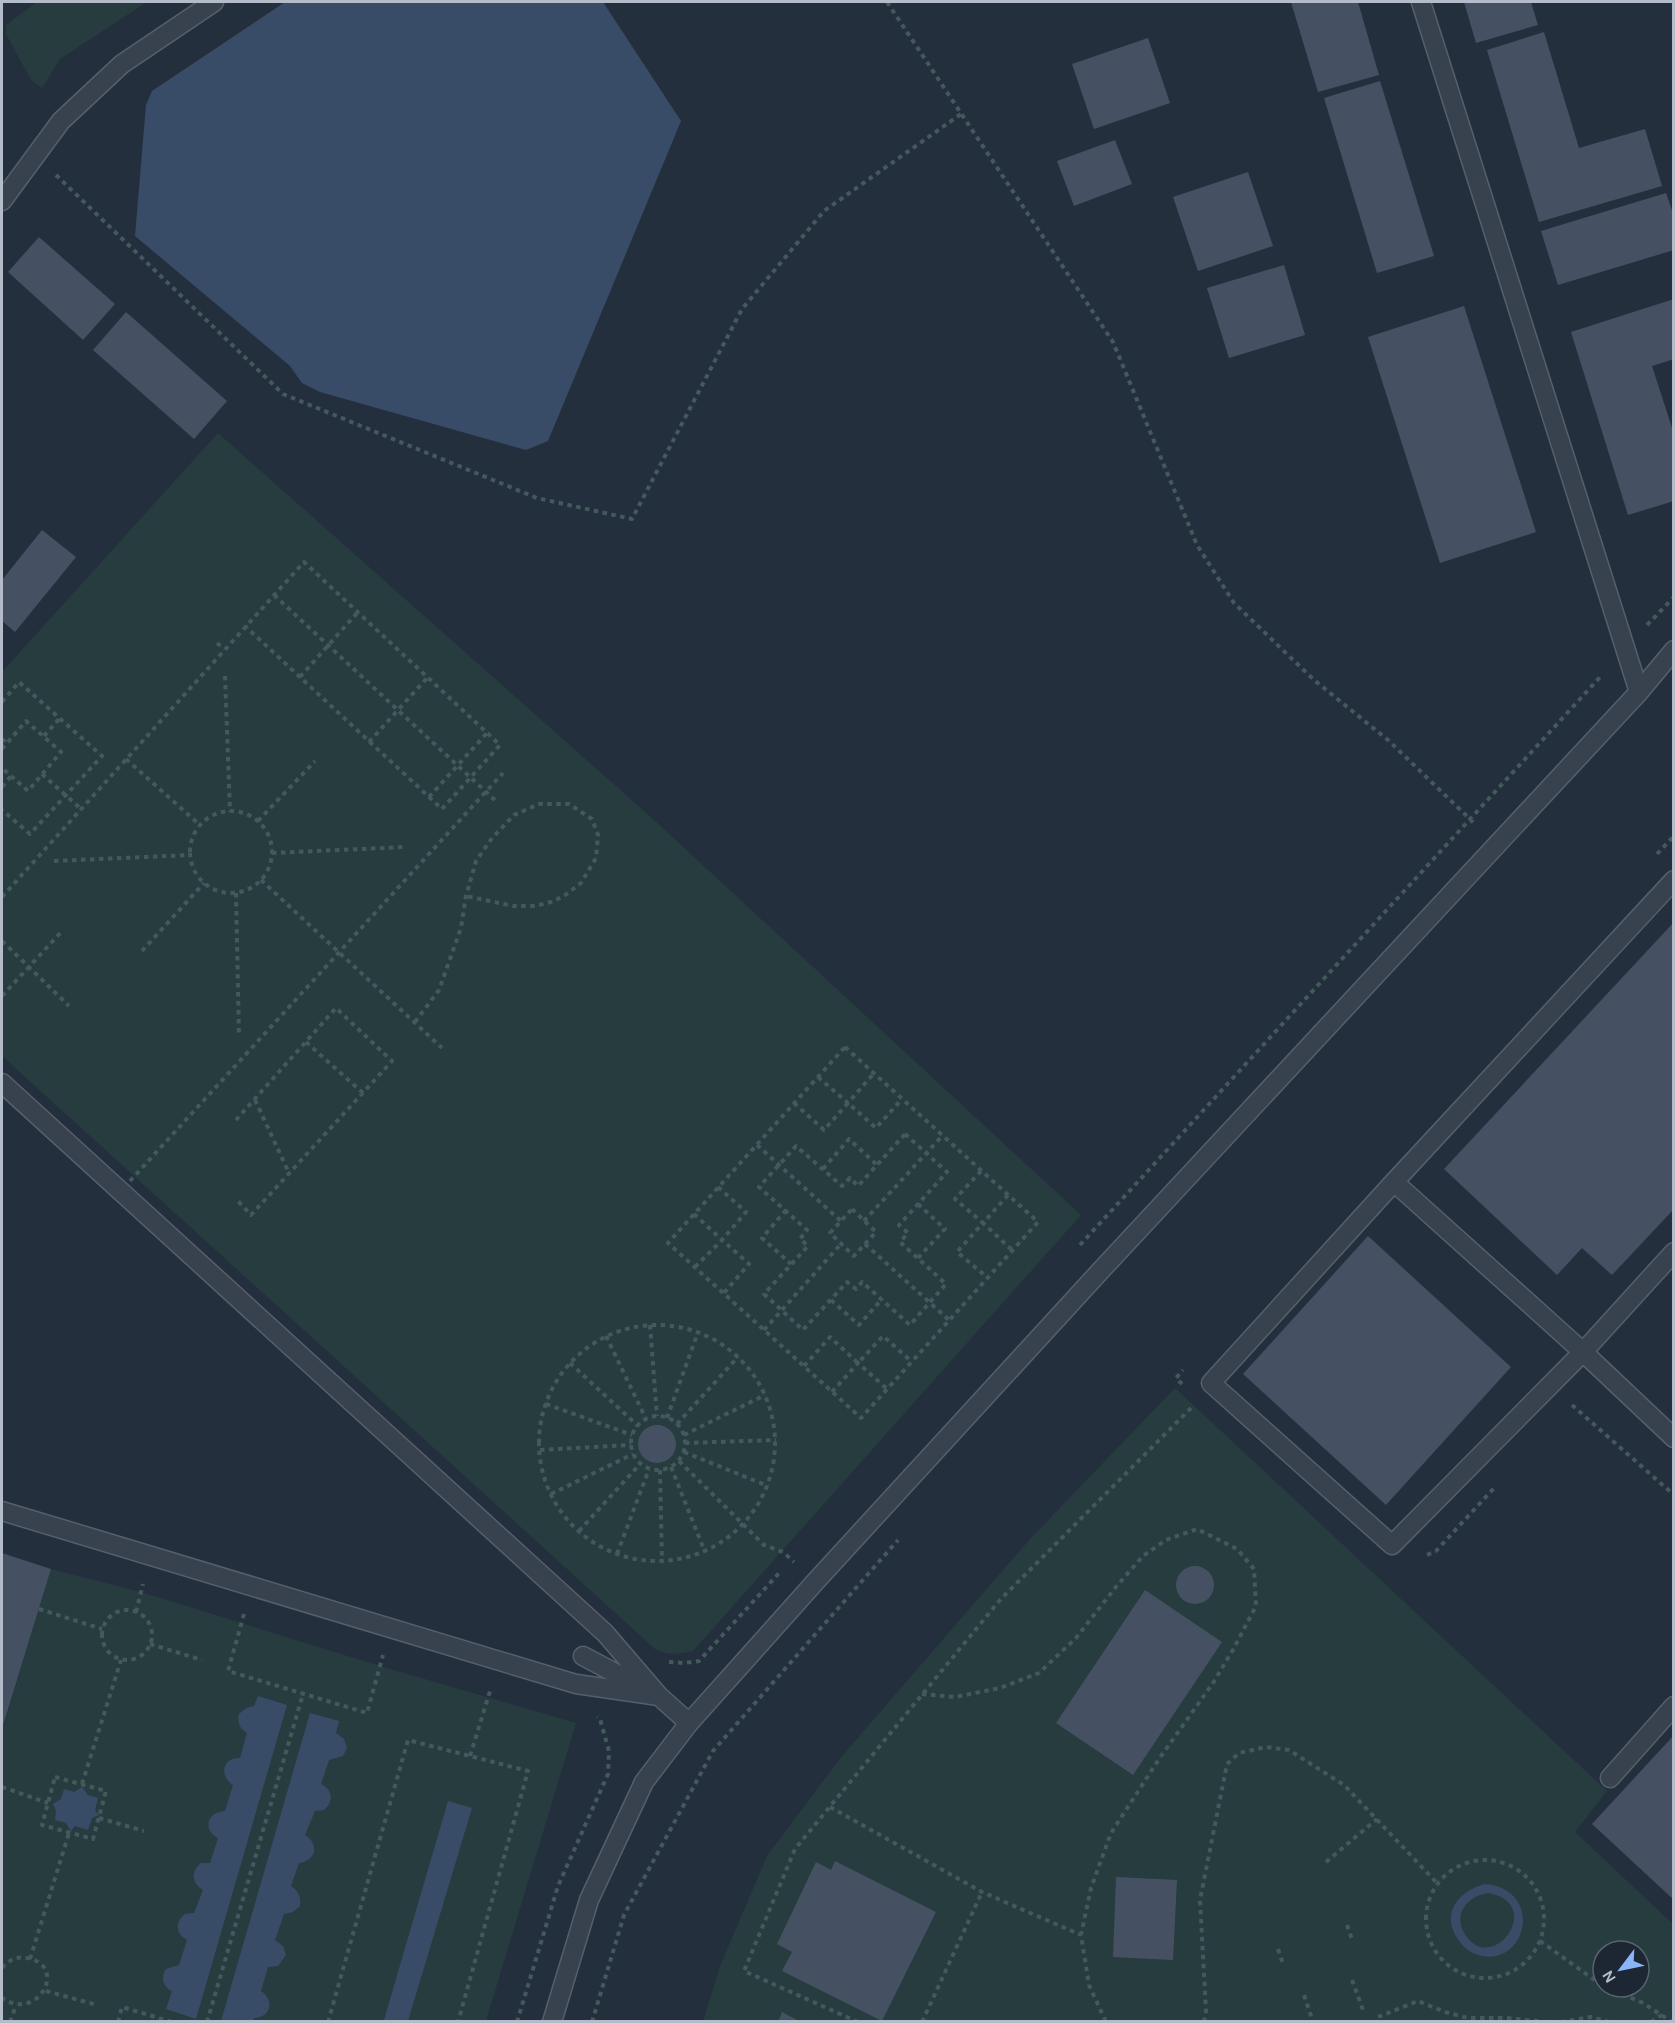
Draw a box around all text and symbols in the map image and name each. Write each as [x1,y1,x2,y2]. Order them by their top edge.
north arrow [1591,1939,1651,1999]
text: N [1598,1967,1620,1987]

